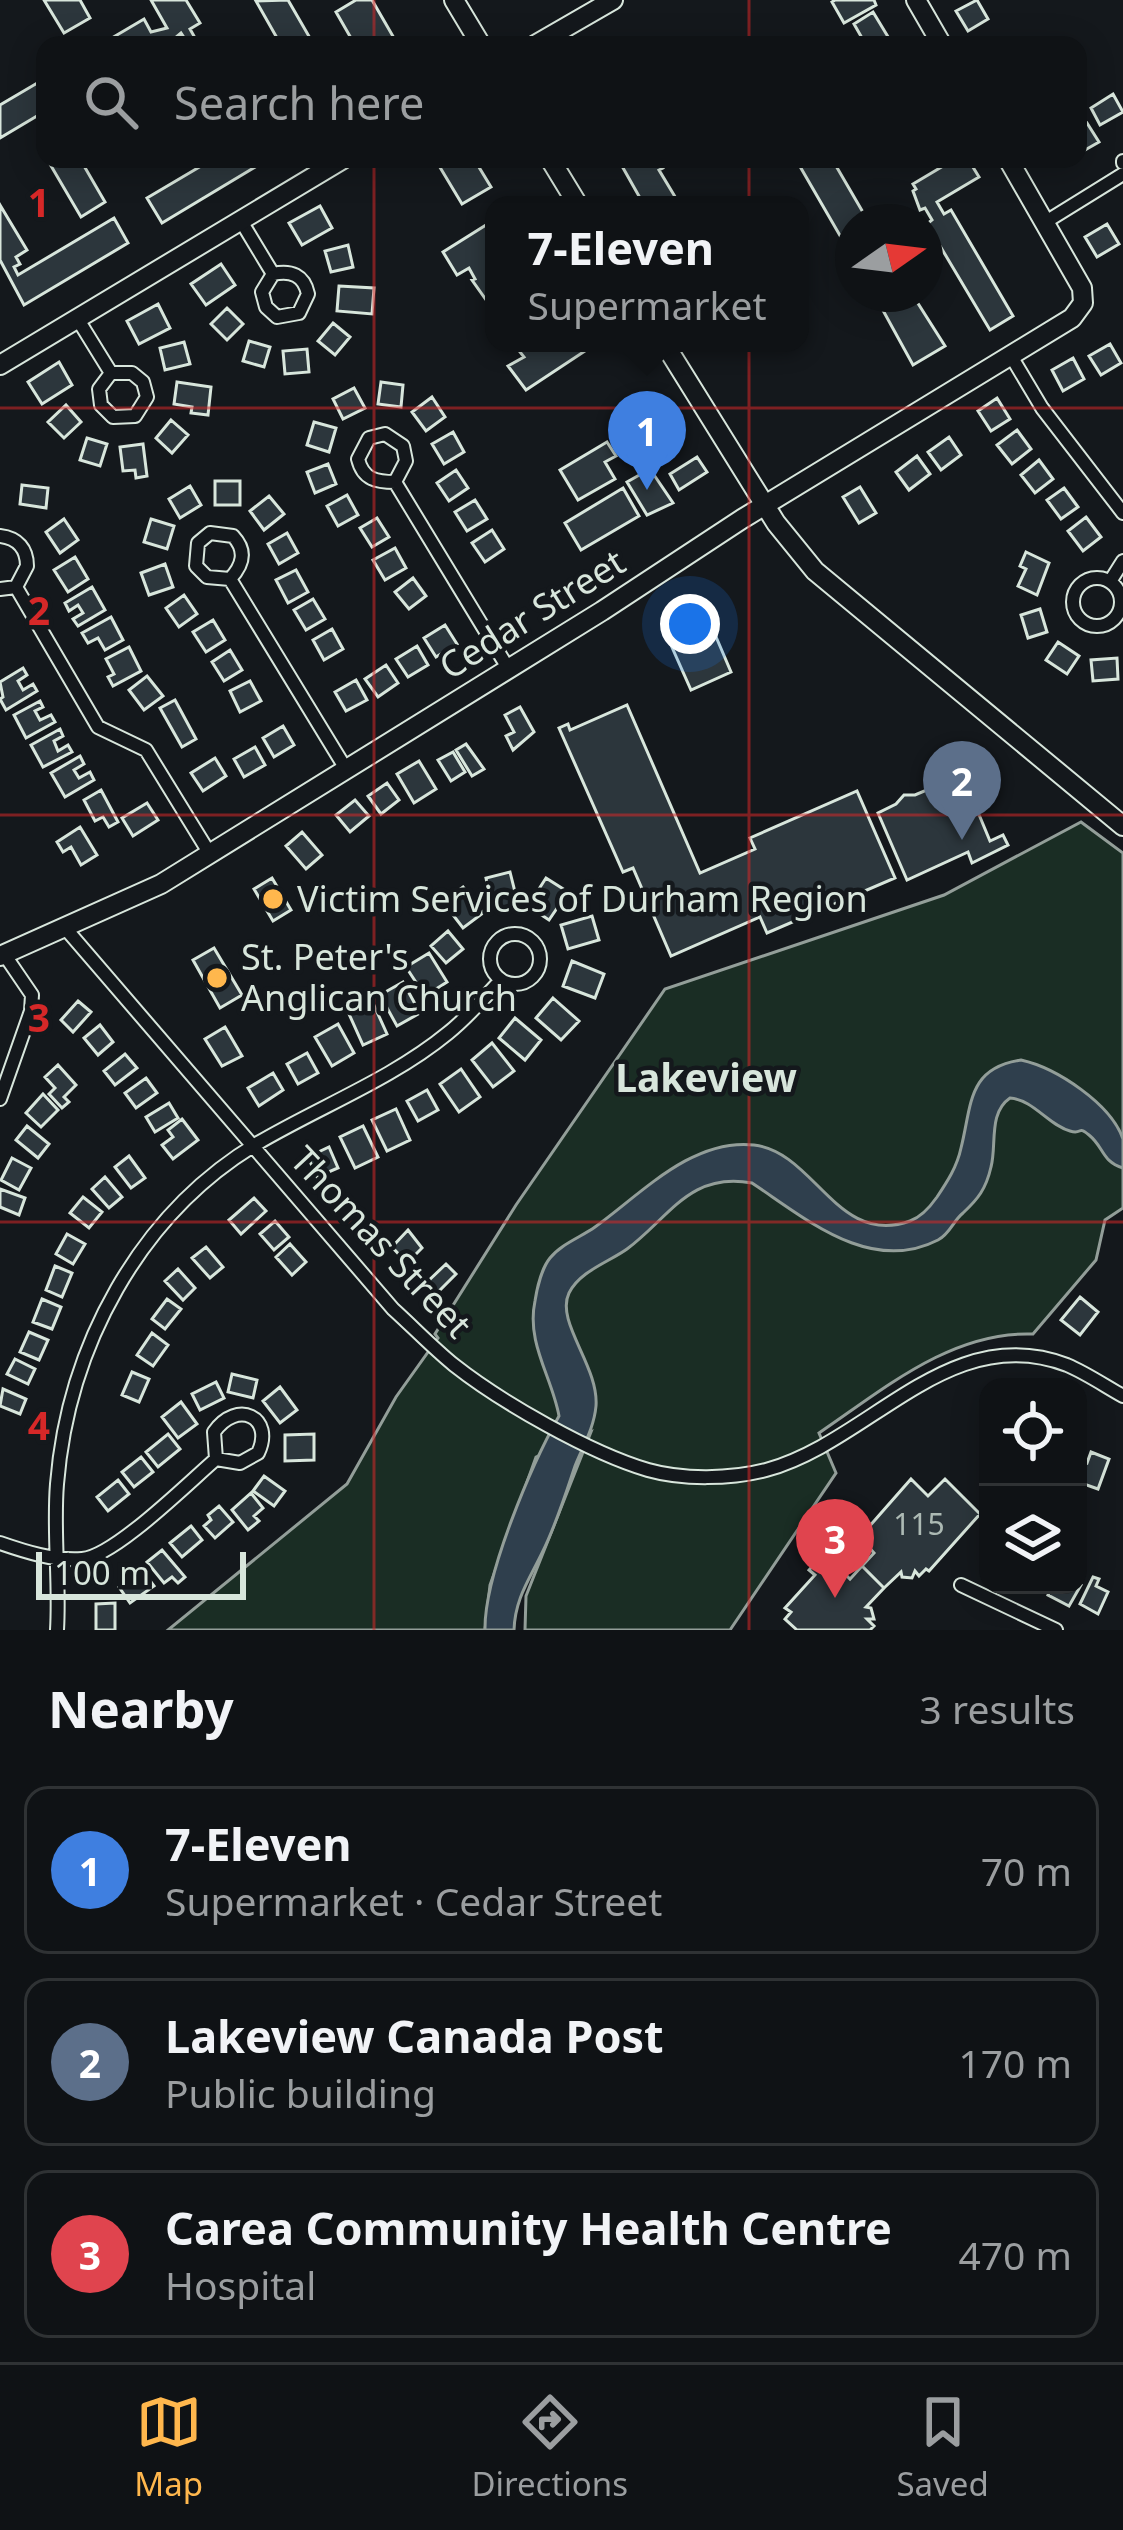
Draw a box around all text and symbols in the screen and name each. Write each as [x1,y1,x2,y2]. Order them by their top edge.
search box [36,36,1087,168]
icon: search [78,69,144,135]
text: Search here [174,72,424,133]
text: 1 [28,175,50,228]
popup [485,196,809,352]
north arrow [835,204,943,312]
text: 7-Eleven [528,217,714,278]
text: Supermarket [528,278,766,331]
pin: 1 [608,391,686,490]
street label: Cedar Street [430,537,634,690]
text: 2 [28,583,50,636]
your location [660,594,720,654]
pin: 2 [923,741,1001,840]
place label: Victim Services of Durham Region [297,874,868,923]
marker: Victim Services of Durham Region [260,886,286,912]
place label: St. Peter's Anglican Church [241,932,517,1022]
marker: St. Peter's Anglican Church [204,965,230,991]
text: 3 [28,990,50,1043]
district label: Lakeview [615,1050,797,1103]
street label: Thomas Street [280,1135,483,1348]
map controls [979,1378,1087,1594]
button: locate [979,1378,1087,1486]
text: 4 [28,1398,50,1451]
button: layers [979,1486,1087,1594]
pin: 3 [796,1499,874,1598]
house number: 115 [893,1503,945,1544]
scale bar [36,1546,246,1599]
text: 100 m [54,1550,150,1595]
text: Nearby [48,1673,234,1743]
text: 3 results [920,1682,1075,1735]
text: 7-Eleven [165,1813,352,1874]
text: 1 [79,1844,101,1897]
text: 70 m [981,1844,1072,1897]
text: Supermarket · Cedar Street [165,1874,662,1927]
text: Lakeview Canada Post [165,2005,664,2066]
text: 2 [79,2036,101,2089]
text: 170 m [958,2036,1072,2089]
text: Public building [165,2066,436,2119]
text: Carea Community Health Centre [165,2197,892,2258]
text: 3 [79,2228,101,2281]
text: 470 m [958,2228,1072,2281]
text: Hospital [165,2258,316,2311]
tab: Map [134,2389,203,2506]
tab: Directions [471,2389,628,2506]
tab: Saved [896,2389,989,2506]

